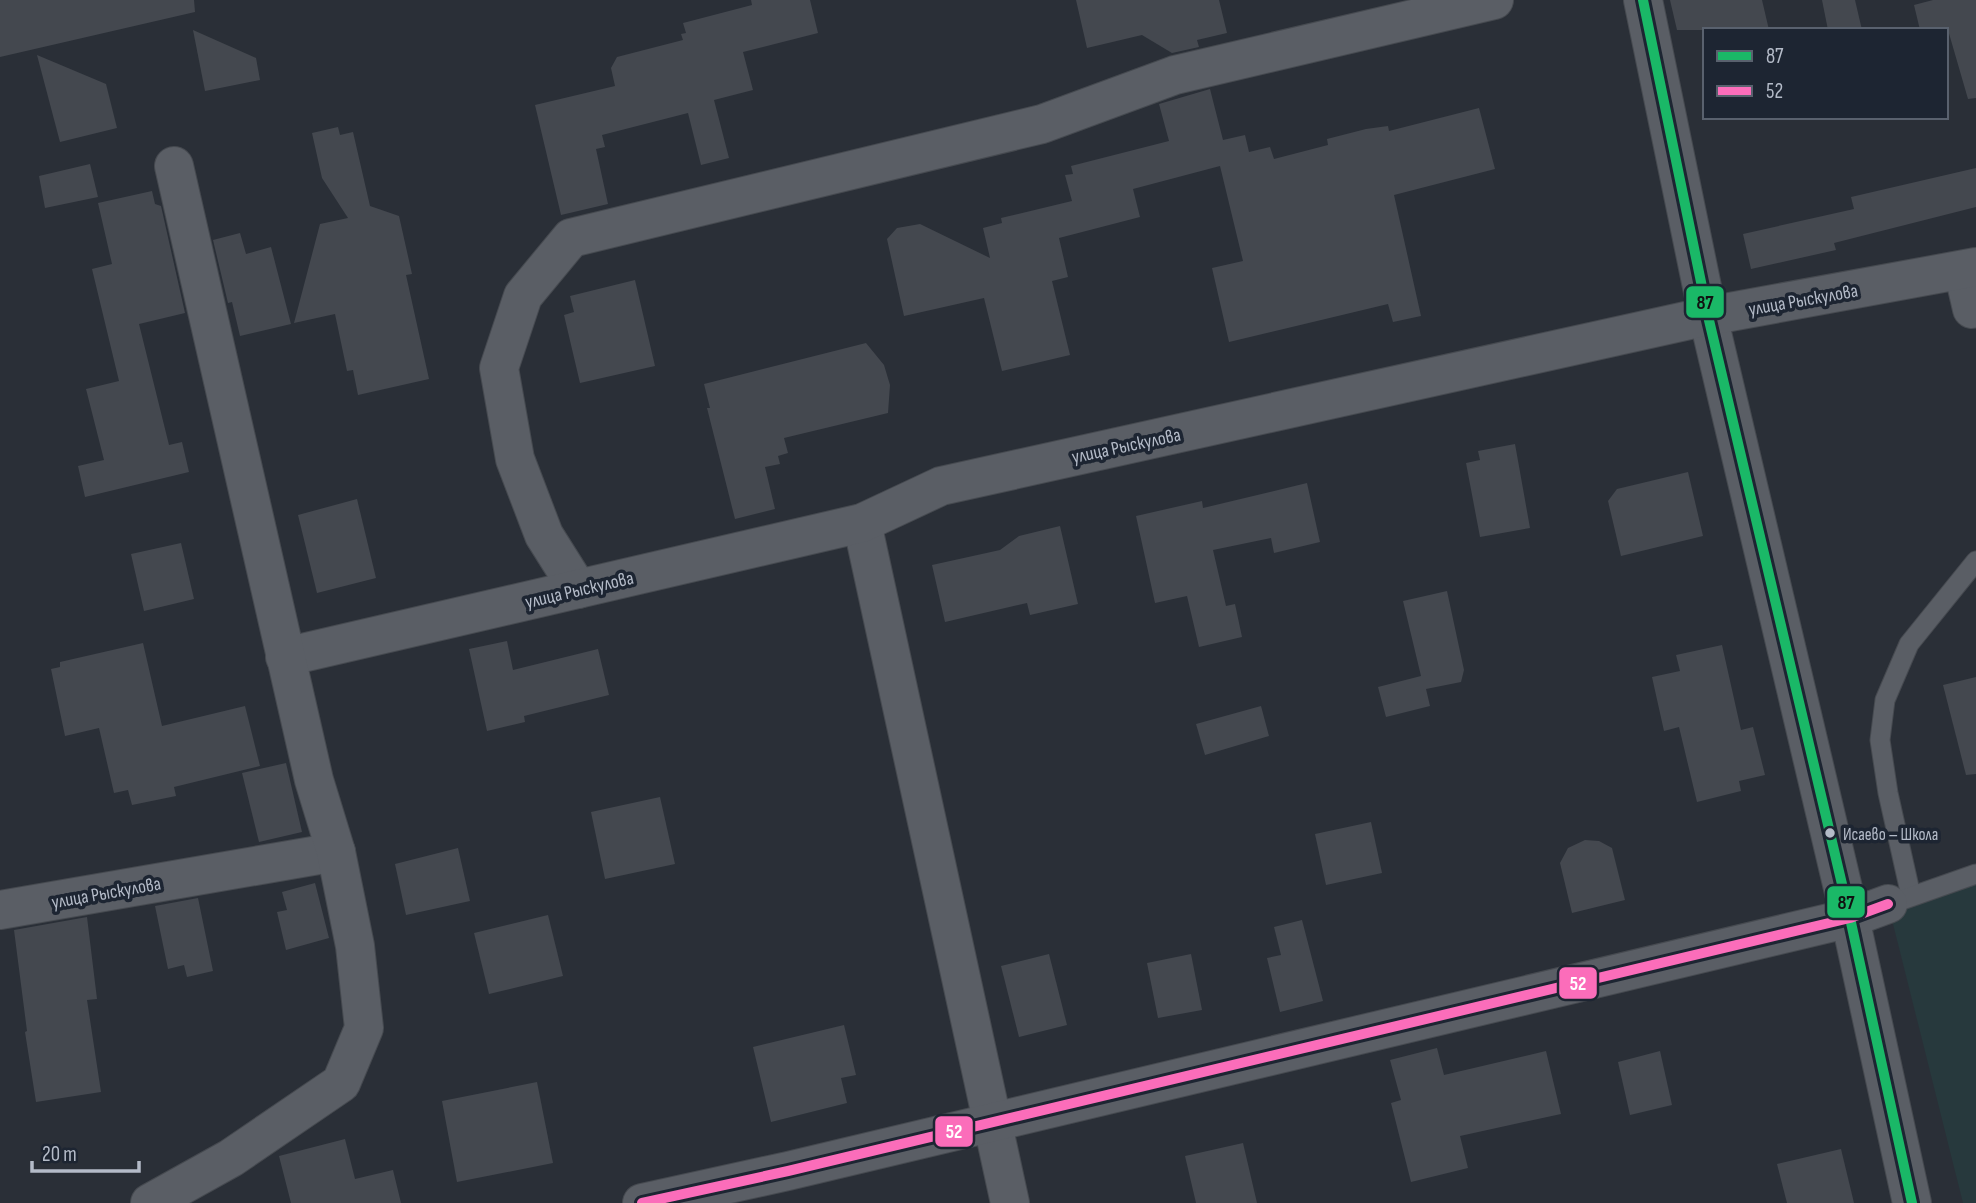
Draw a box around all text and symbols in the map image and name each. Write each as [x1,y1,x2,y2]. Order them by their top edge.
legend [1703,28,1948,119]
text: 87 [1766,44,1784,69]
text: 52 [1766,79,1783,104]
street label: улица Рыскулова [1747,280,1860,321]
line badge: 87 [1685,285,1725,319]
text: 87 [1696,292,1714,315]
street label: улица Рыскулова [1070,424,1183,469]
street label: улица Рыскулова [523,567,636,614]
place label: Исаево – Школа [1843,825,1938,845]
marker: Исаево – Школа [1823,826,1837,840]
street label: улица Рыскулова [50,873,163,914]
line badge: 87 [1826,885,1866,919]
text: 87 [1837,892,1855,915]
line badge: 52 [1558,966,1598,1000]
text: 52 [1570,973,1586,996]
line badge: 52 [934,1115,974,1148]
text: 52 [946,1121,962,1144]
scale bar [32,1130,138,1174]
text: 20 m [42,1142,77,1167]

